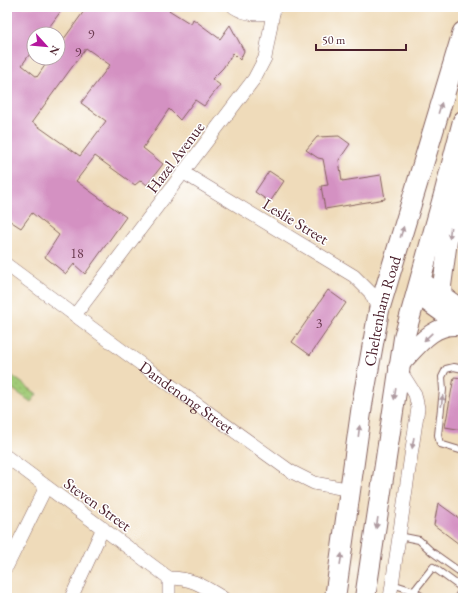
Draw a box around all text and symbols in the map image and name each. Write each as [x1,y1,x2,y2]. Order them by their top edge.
house number: 9 [88,25,95,43]
north arrow [26,26,66,66]
scale bar [316,26,406,52]
text: 50 m [322,32,346,48]
text: N [47,43,63,58]
house number: 9 [75,43,82,61]
one-way arrow [437,101,443,113]
street label: Hazel Avenue [142,117,209,197]
street label: Leslie Street [259,194,332,249]
one-way arrow [399,226,405,238]
one-way arrow [447,227,453,239]
house number: 18 [70,244,84,262]
street label: Cheltenham Road [359,252,406,368]
house number: 3 [316,314,323,332]
one-way arrow [423,332,433,342]
street label: Dandenong Street [135,356,238,438]
one-way arrow [392,388,398,400]
one-way arrow [439,395,445,407]
one-way arrow [356,425,362,437]
one-way arrow [410,437,416,449]
street label: Steven Street [60,473,136,536]
one-way arrow [374,517,380,529]
one-way arrow [338,553,344,566]

